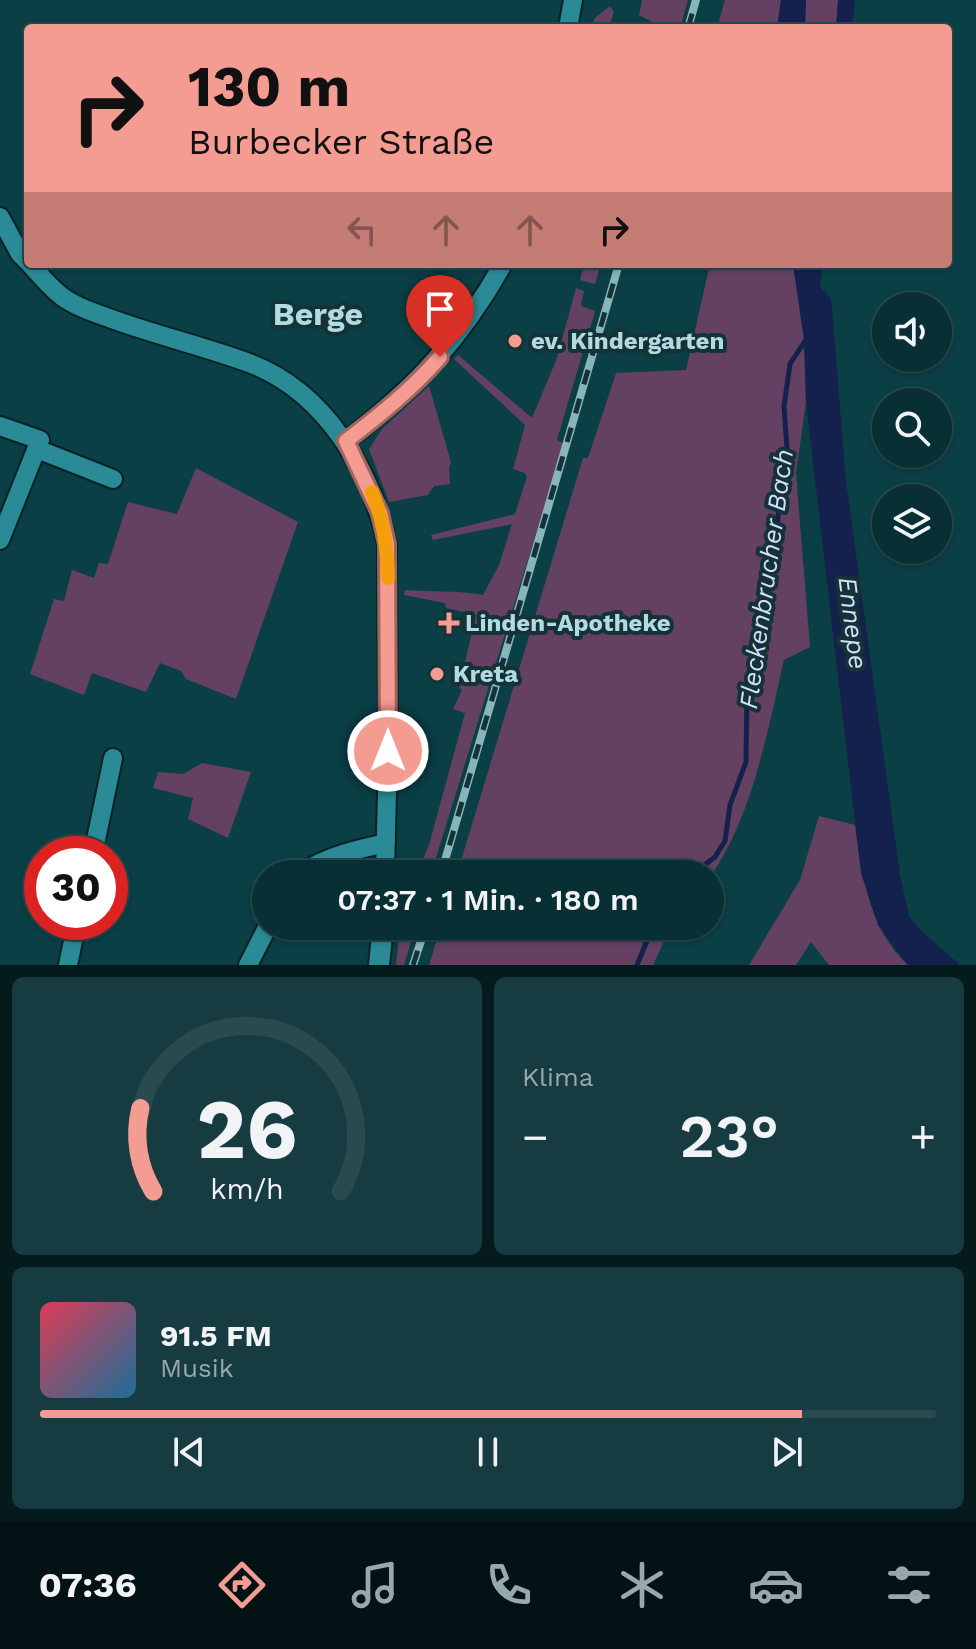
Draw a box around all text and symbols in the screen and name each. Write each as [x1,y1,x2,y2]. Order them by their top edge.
text: 130 m [188,54,350,120]
icon: right [56,56,160,160]
text: Burbecker Straße [188,121,494,163]
icon: left [340,208,384,252]
icon: ahead [424,208,468,252]
icon: ahead [508,208,552,252]
icon: right [592,208,636,252]
pin [406,275,474,357]
icon: arrive [418,287,462,331]
map controls [872,292,952,564]
button: sound [872,292,952,372]
district label: Berge [273,295,363,333]
place label: ev. Kindergarten [531,327,724,355]
marker: ev. Kindergarten [506,332,524,350]
button: search [872,388,952,468]
water label: Fleckenbrucher Bach [733,447,799,711]
button: layers [872,484,952,564]
water label: Ennepe [832,575,874,671]
place label: Linden-Apotheke [465,609,671,637]
marker: Linden-Apotheke [440,614,458,632]
place label: Kreta [453,660,518,688]
marker: Kreta [428,665,446,683]
position arrow [346,709,430,793]
speed limit sign: 30 [24,836,128,940]
text: 07:37 · 1 Min. · 180 m [337,882,639,917]
text: Klima [522,1062,593,1092]
text: 26 [197,1081,297,1178]
text: 23° [679,1101,779,1172]
text: − [522,1111,549,1163]
text: + [909,1111,936,1163]
text: km/h [210,1172,284,1206]
text: 91.5 FM [160,1318,272,1353]
text: Musik [160,1353,233,1383]
icon: previous [167,1430,211,1474]
icon: pause [466,1430,510,1474]
icon: next [765,1430,809,1474]
icon: directions [214,1557,270,1613]
icon: music [347,1557,403,1613]
icon: phone [481,1557,537,1613]
icon: climate [614,1557,670,1613]
icon: car [748,1557,804,1613]
icon: filters [881,1557,937,1613]
text: 07:36 [39,1564,137,1606]

